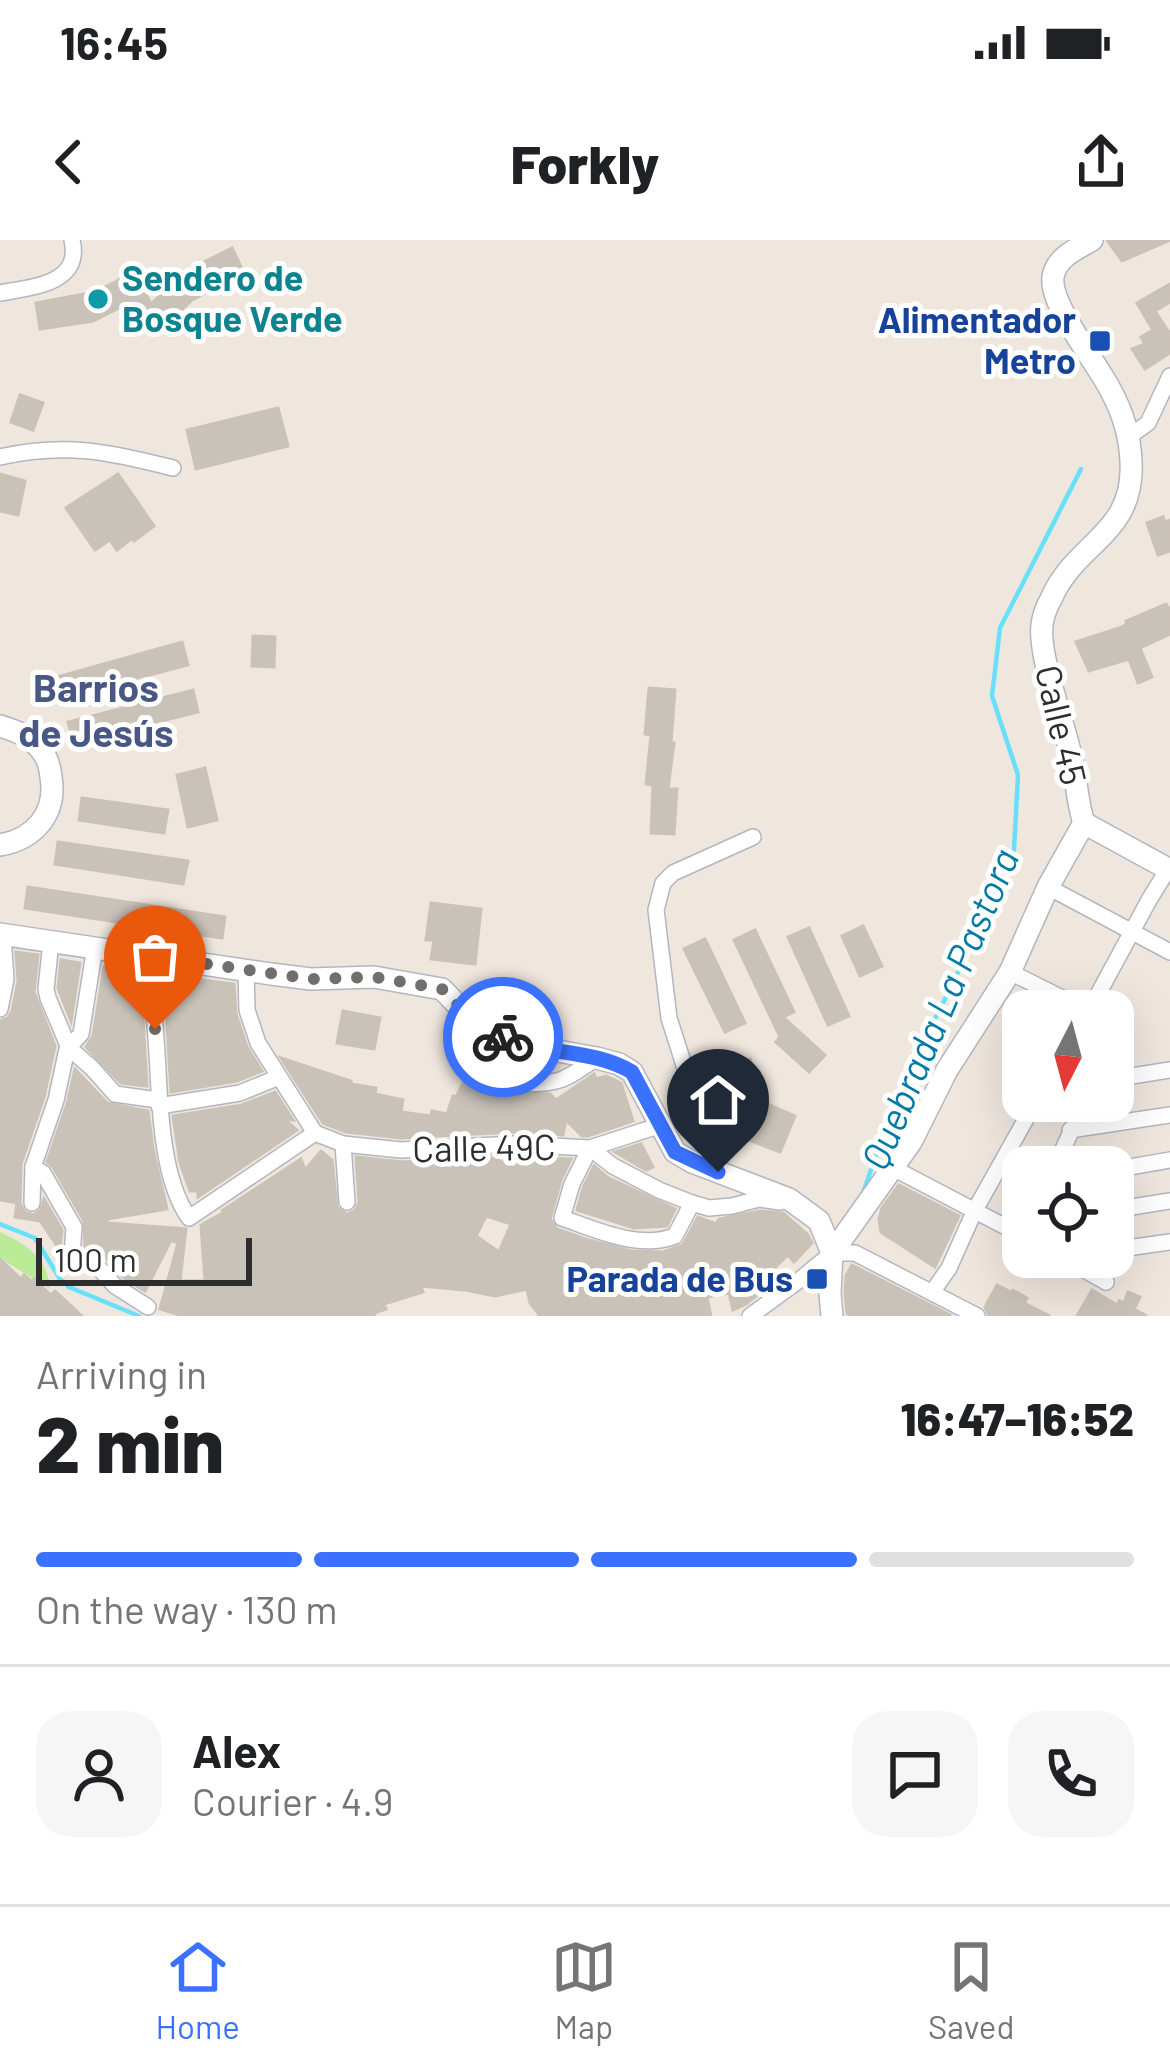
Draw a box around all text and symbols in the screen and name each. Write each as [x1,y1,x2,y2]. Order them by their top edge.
text: 16:45 [60,15,168,69]
icon: back [36,129,102,195]
icon: share [1068,129,1134,195]
text: Forkly [511,130,659,195]
place label: Sendero de Bosque Verde [122,255,343,339]
marker: Sendero de Bosque Verde [85,286,111,312]
place label: Alimentador Metro [878,297,1076,381]
marker: Alimentador Metro [1087,328,1113,354]
street label: Calle 45 [1028,661,1097,789]
district label: Barrios de Jesús [18,663,174,755]
water label: Quebrada La Pastora [850,841,1027,1176]
pin [104,906,206,1029]
icon: bag [122,924,188,990]
courier [443,977,563,1097]
north arrow [1002,990,1134,1122]
map controls [1002,990,1134,1278]
icon: bike [470,1004,536,1070]
pin [667,1049,769,1172]
icon: home [685,1067,751,1133]
street label: Calle 49C [412,1124,556,1169]
button: locate [1002,1146,1134,1278]
scale bar [36,1232,252,1285]
text: 100 m [54,1239,137,1279]
place label: Parada de Bus [567,1256,793,1299]
marker: Parada de Bus [804,1266,830,1292]
text: Arriving in [36,1350,207,1397]
text: 16:47–16:52 [901,1391,1134,1445]
text: 2 min [36,1395,224,1489]
text: On the way · 130 m [36,1585,338,1632]
button: person [36,1711,162,1837]
button: chat [852,1711,978,1837]
button: phone [1008,1711,1134,1837]
text: Alex [192,1723,281,1777]
text: Courier · 4.9 [192,1777,393,1824]
tab: Home [156,1934,240,2046]
tab: Map [551,1934,617,2046]
tab: Saved [928,1934,1014,2046]

